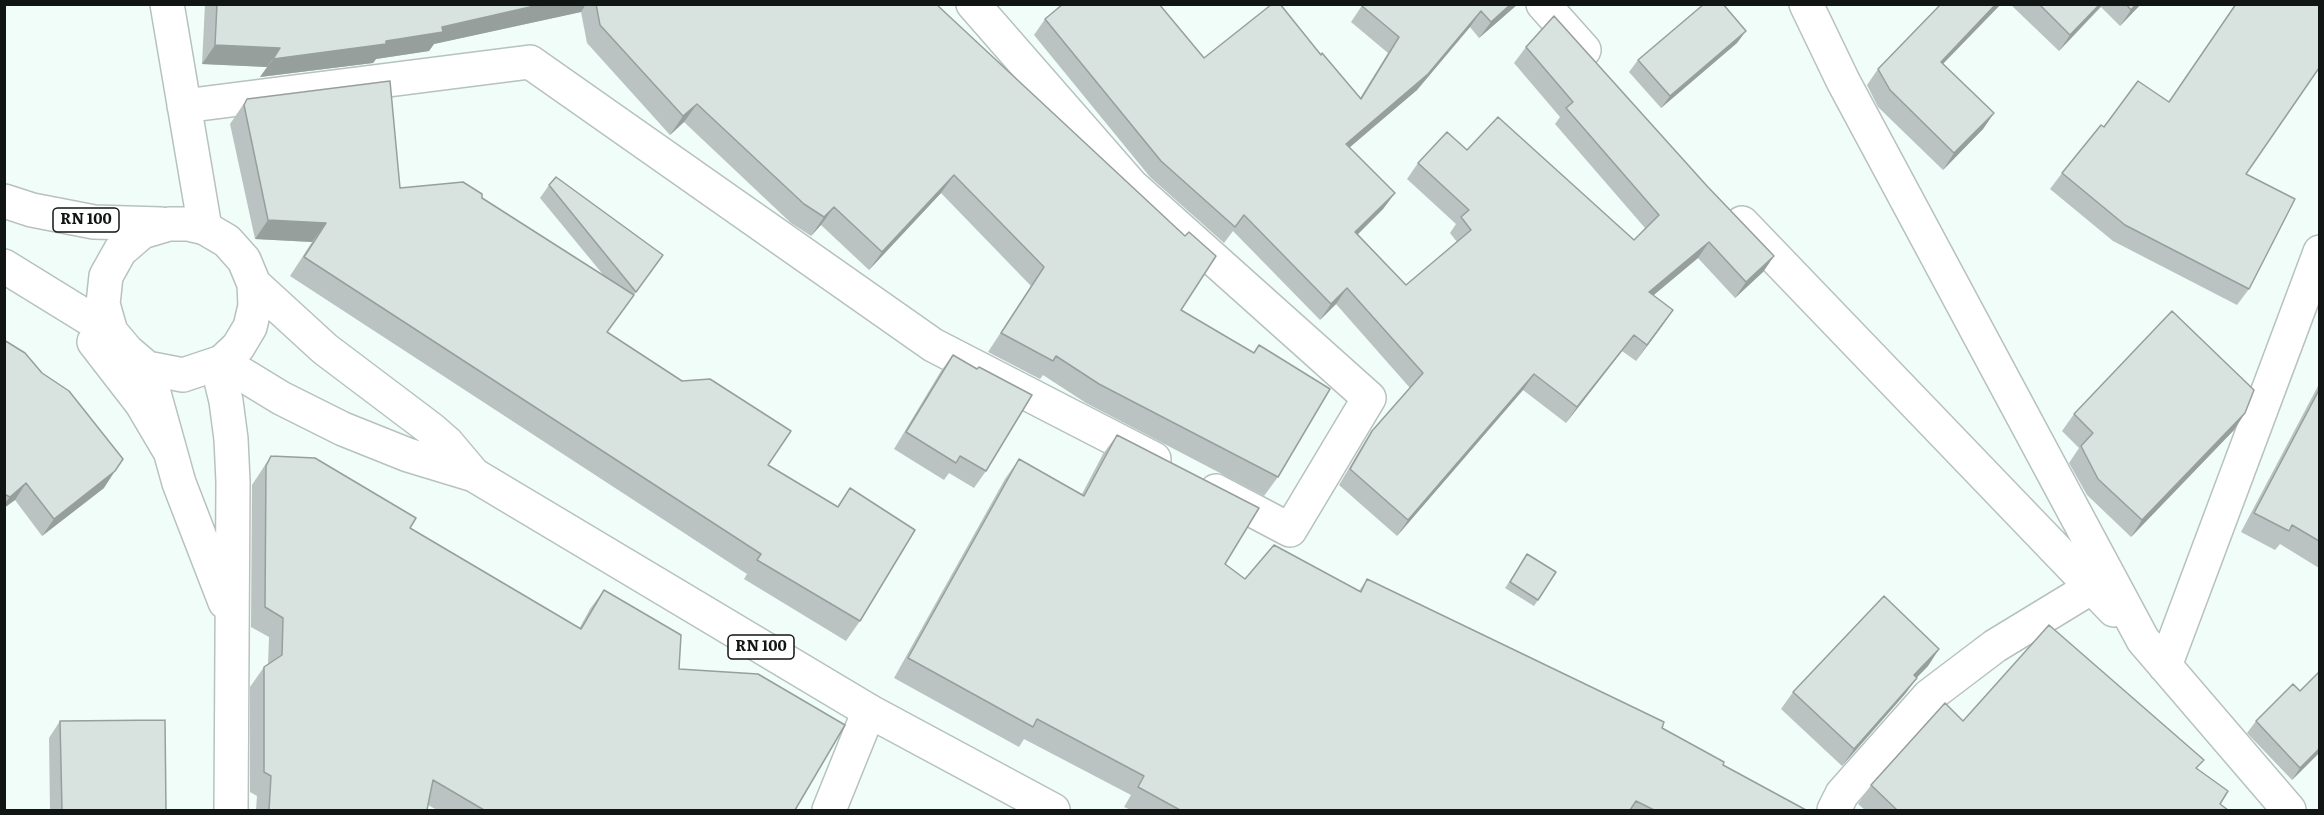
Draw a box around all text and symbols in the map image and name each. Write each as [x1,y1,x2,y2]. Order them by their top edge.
road number: RN 100 [53,208,119,232]
road number: RN 100 [728,635,794,659]

